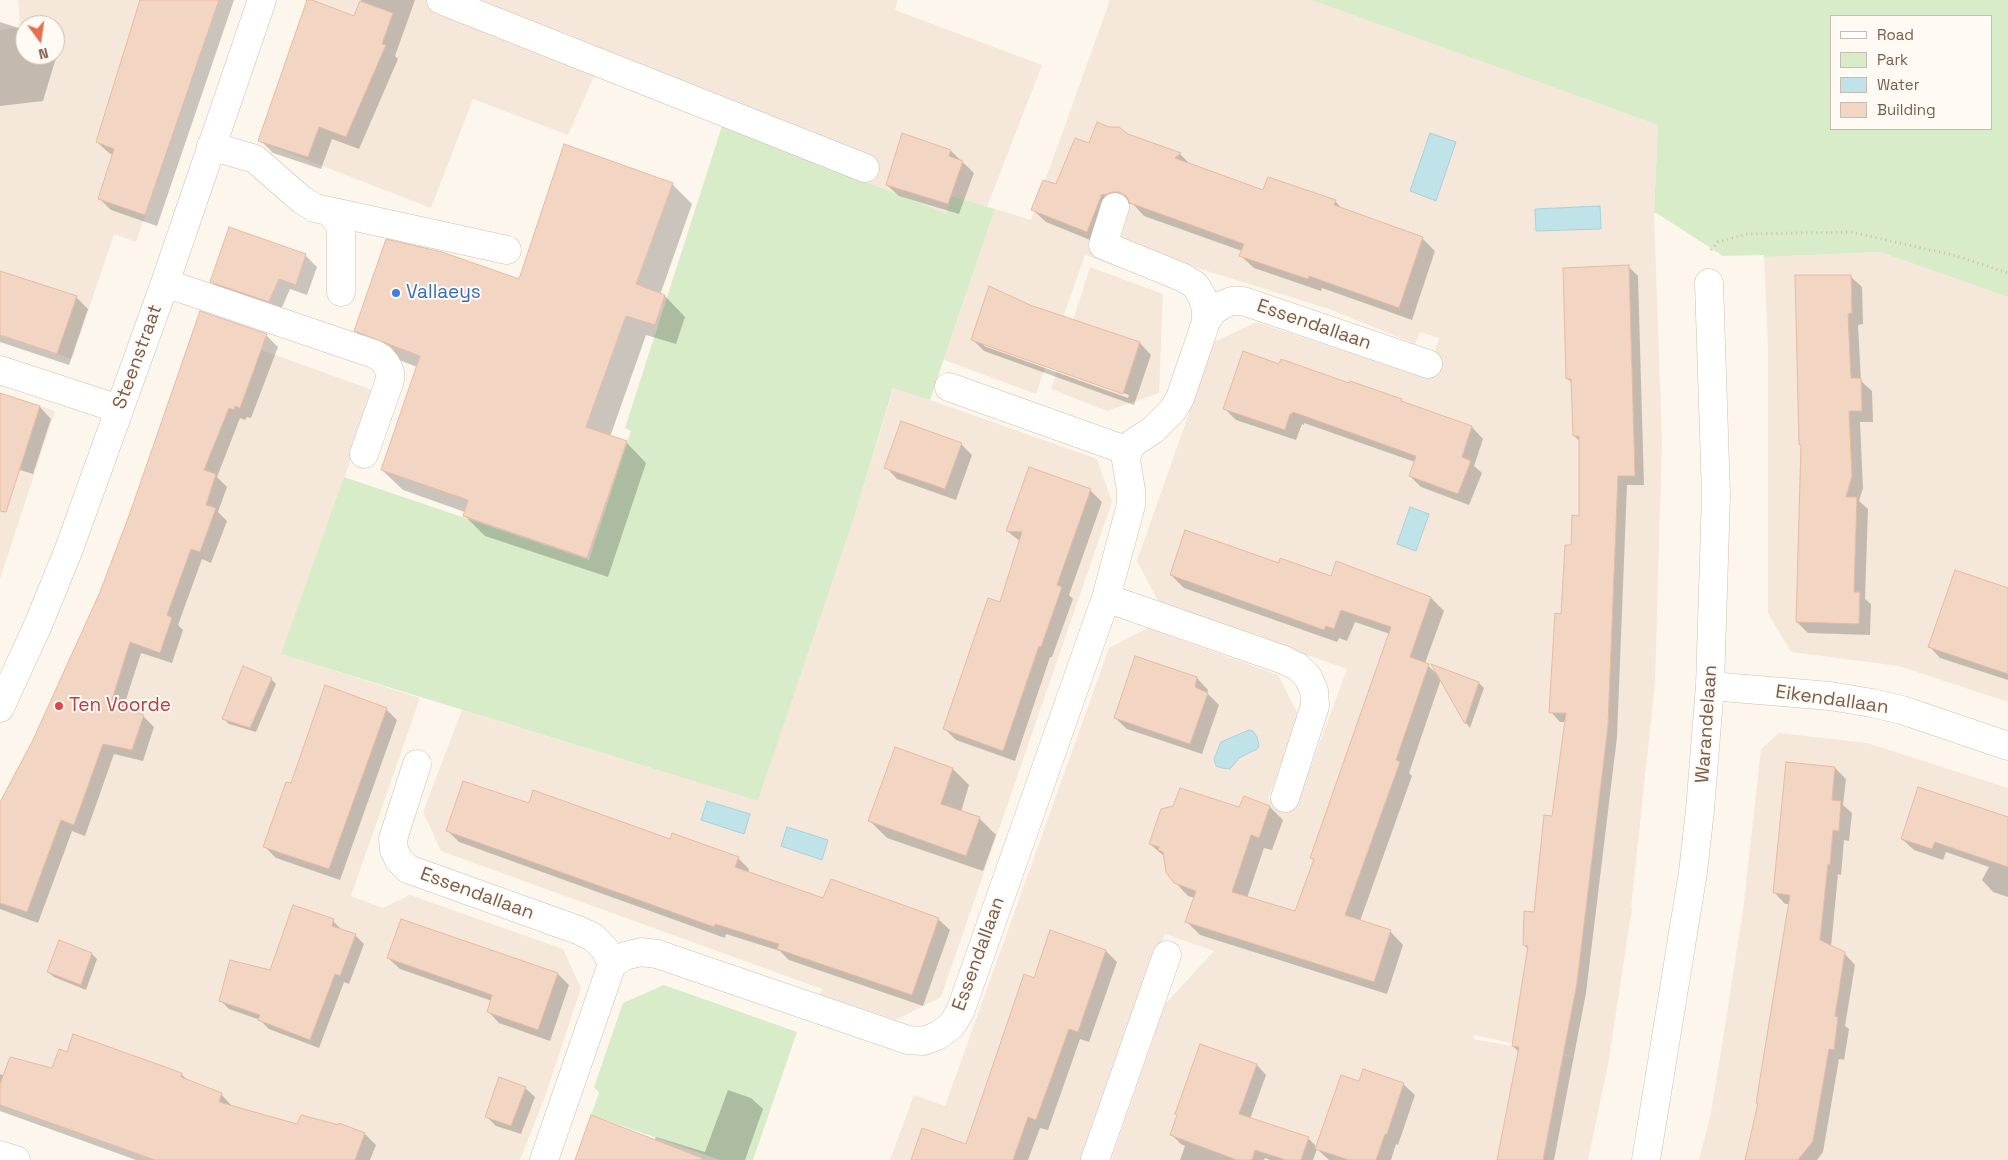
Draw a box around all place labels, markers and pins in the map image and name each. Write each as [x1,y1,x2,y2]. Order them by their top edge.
place label: Vallaeys [406,282,481,304]
marker: Vallaeys [390,287,402,299]
place label: Ten Voorde [69,695,171,717]
marker: Ten Voorde [53,700,65,712]

